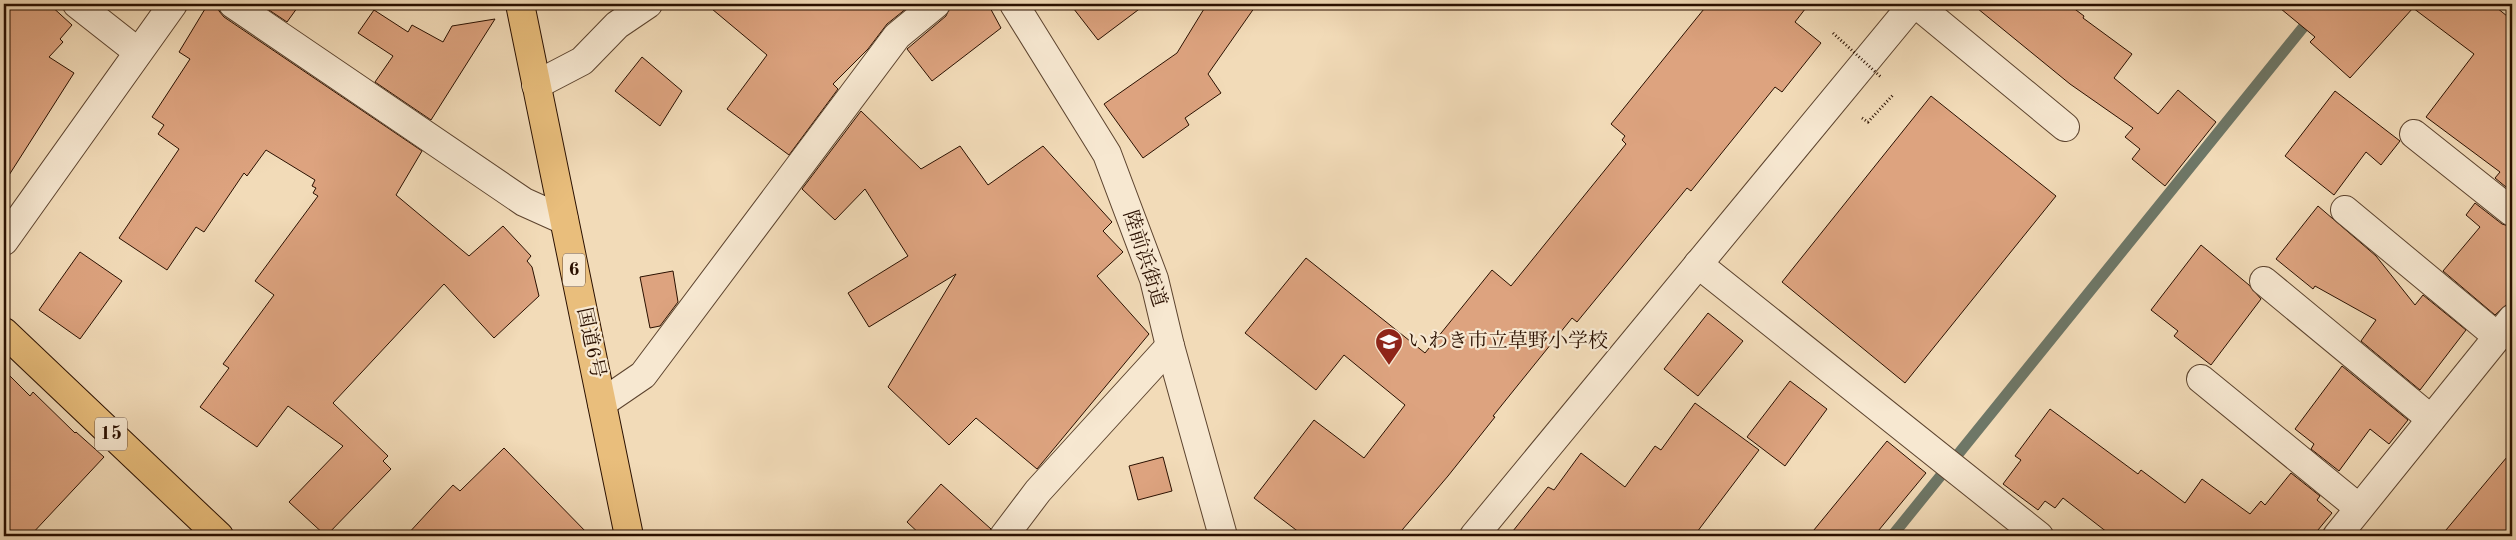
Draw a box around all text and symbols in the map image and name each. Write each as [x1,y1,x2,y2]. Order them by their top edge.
street label: 陸前浜街道 [1119,208,1171,310]
road number: 6 [563,254,585,286]
street label: 国道6号 [573,305,609,380]
school or university icon: いわき市立草野小学校 [1374,327,1404,366]
place label: いわき市立草野小学校 [1408,330,1608,352]
road number: 15 [95,418,127,450]

